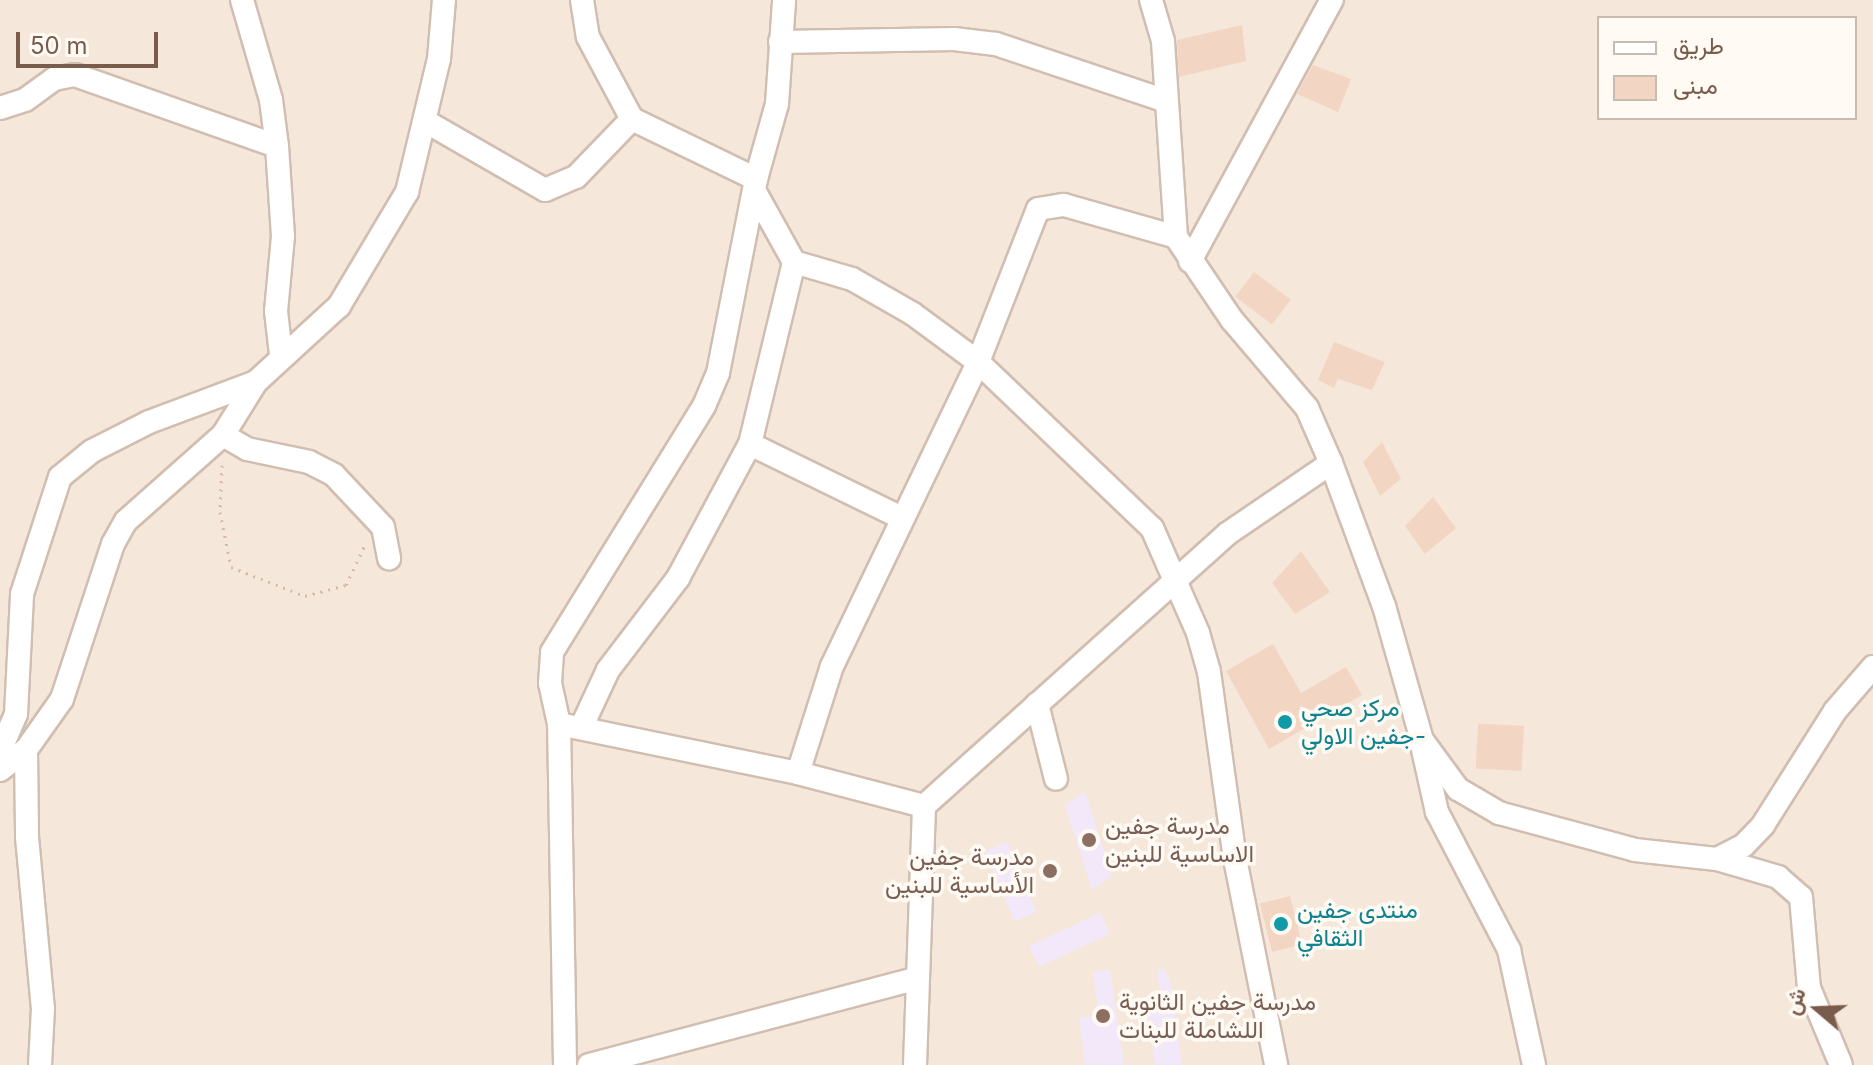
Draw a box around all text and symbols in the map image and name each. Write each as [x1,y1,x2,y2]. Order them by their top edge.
scale bar [20,16,162,66]
legend [1597,16,1857,120]
text: 50 m [30,31,88,60]
text: طريق [1673,31,1724,60]
text: مبنى [1673,71,1718,100]
place label: مركز صحي جفين الاولي- [1301,694,1426,750]
marker: مركز صحي جفين الاولي- [1276,713,1294,731]
place label: مدرسة جفين الاساسية للبنين [1105,812,1254,868]
marker: مدرسة جفين الاساسية للبنين [1080,831,1098,849]
place label: مدرسة جفين الأساسية للبنين [885,843,1034,899]
marker: مدرسة جفين الأساسية للبنين [1041,862,1059,880]
place label: منتدى جفين الثقافي [1297,896,1418,952]
marker: منتدى جفين الثقافي [1272,915,1290,933]
north arrow [1777,969,1857,1049]
text: ش [1778,984,1811,1018]
place label: مدرسة جفين الثانوية اللشاملة للبنات [1119,988,1316,1044]
marker: مدرسة جفين الثانوية اللشاملة للبنات [1094,1007,1112,1025]

